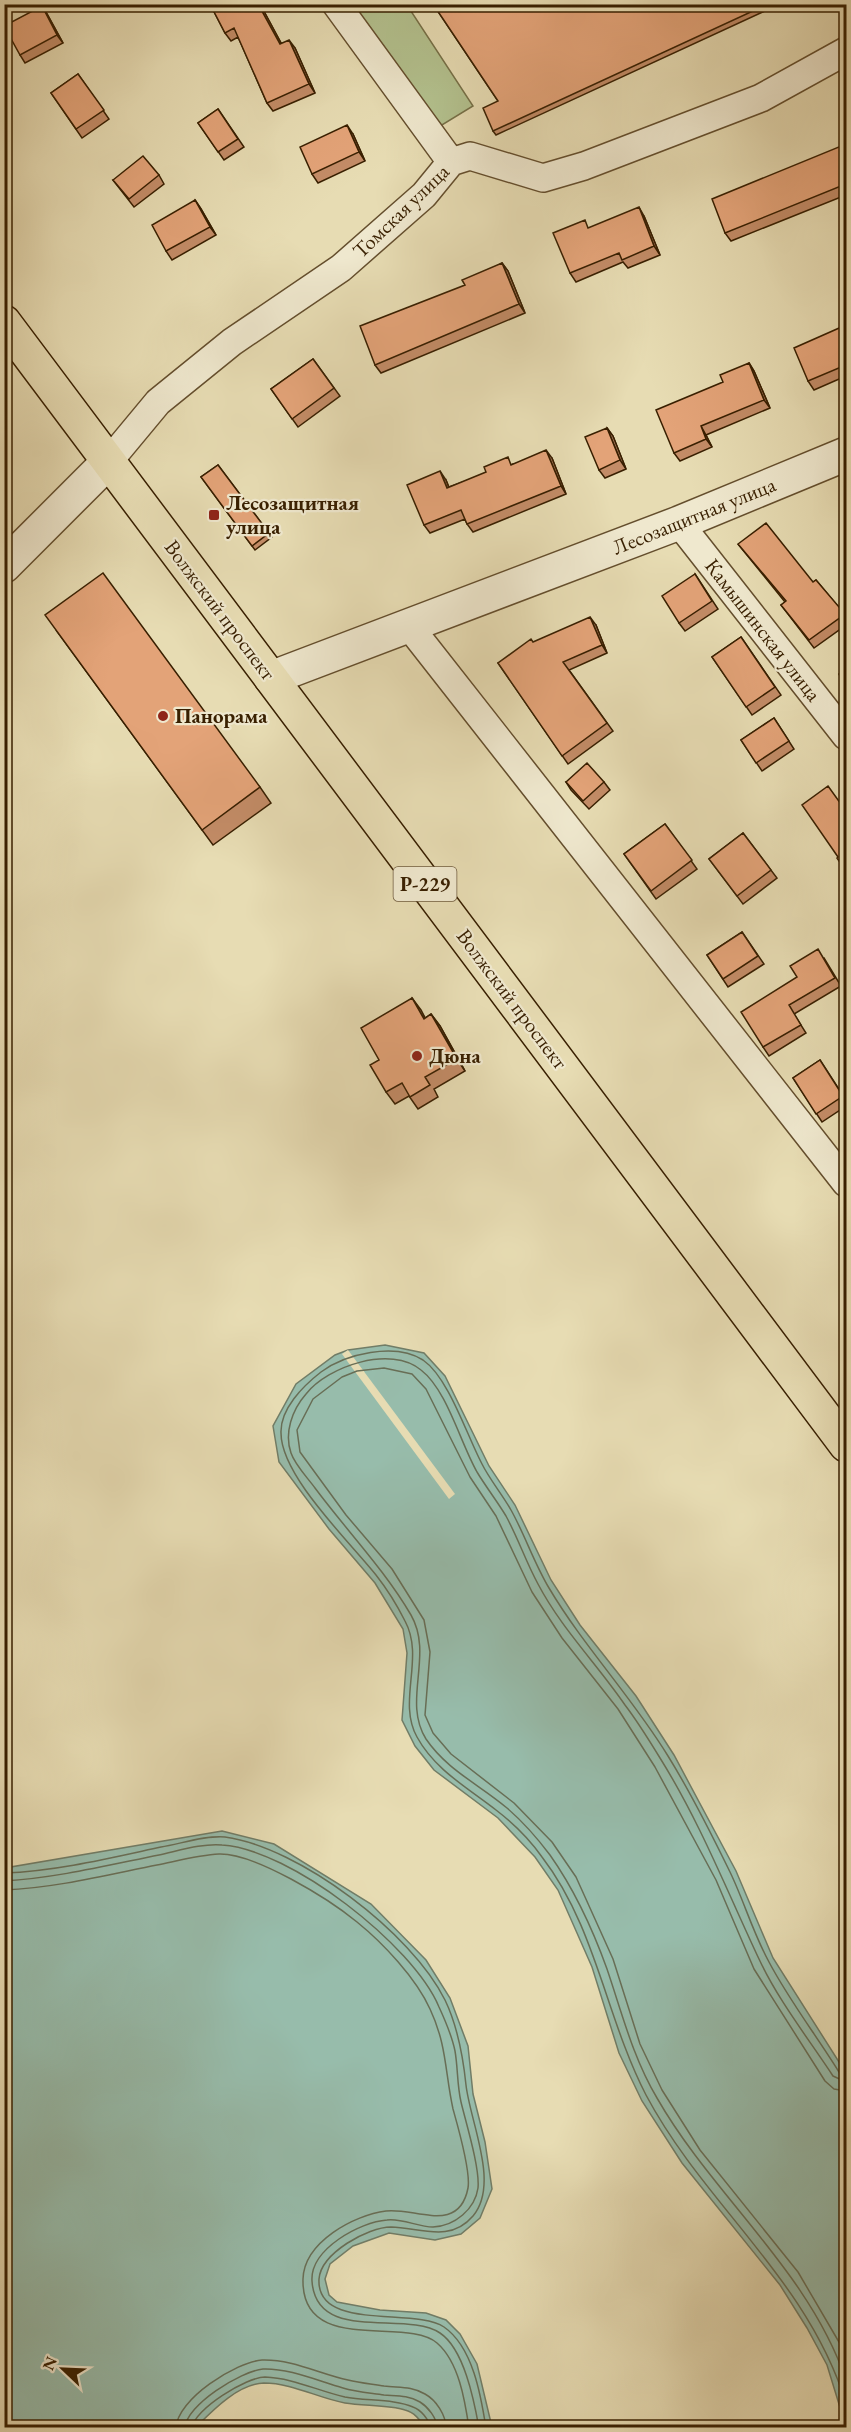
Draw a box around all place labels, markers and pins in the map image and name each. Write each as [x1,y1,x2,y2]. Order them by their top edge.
place label: Лесозащитная улица [226,489,359,540]
marker: Лесозащитная улица [207,508,221,522]
place label: Панорама [175,702,268,729]
marker: Панорама [156,709,170,723]
place label: Дюна [429,1042,481,1069]
marker: Дюна [410,1049,424,1063]

